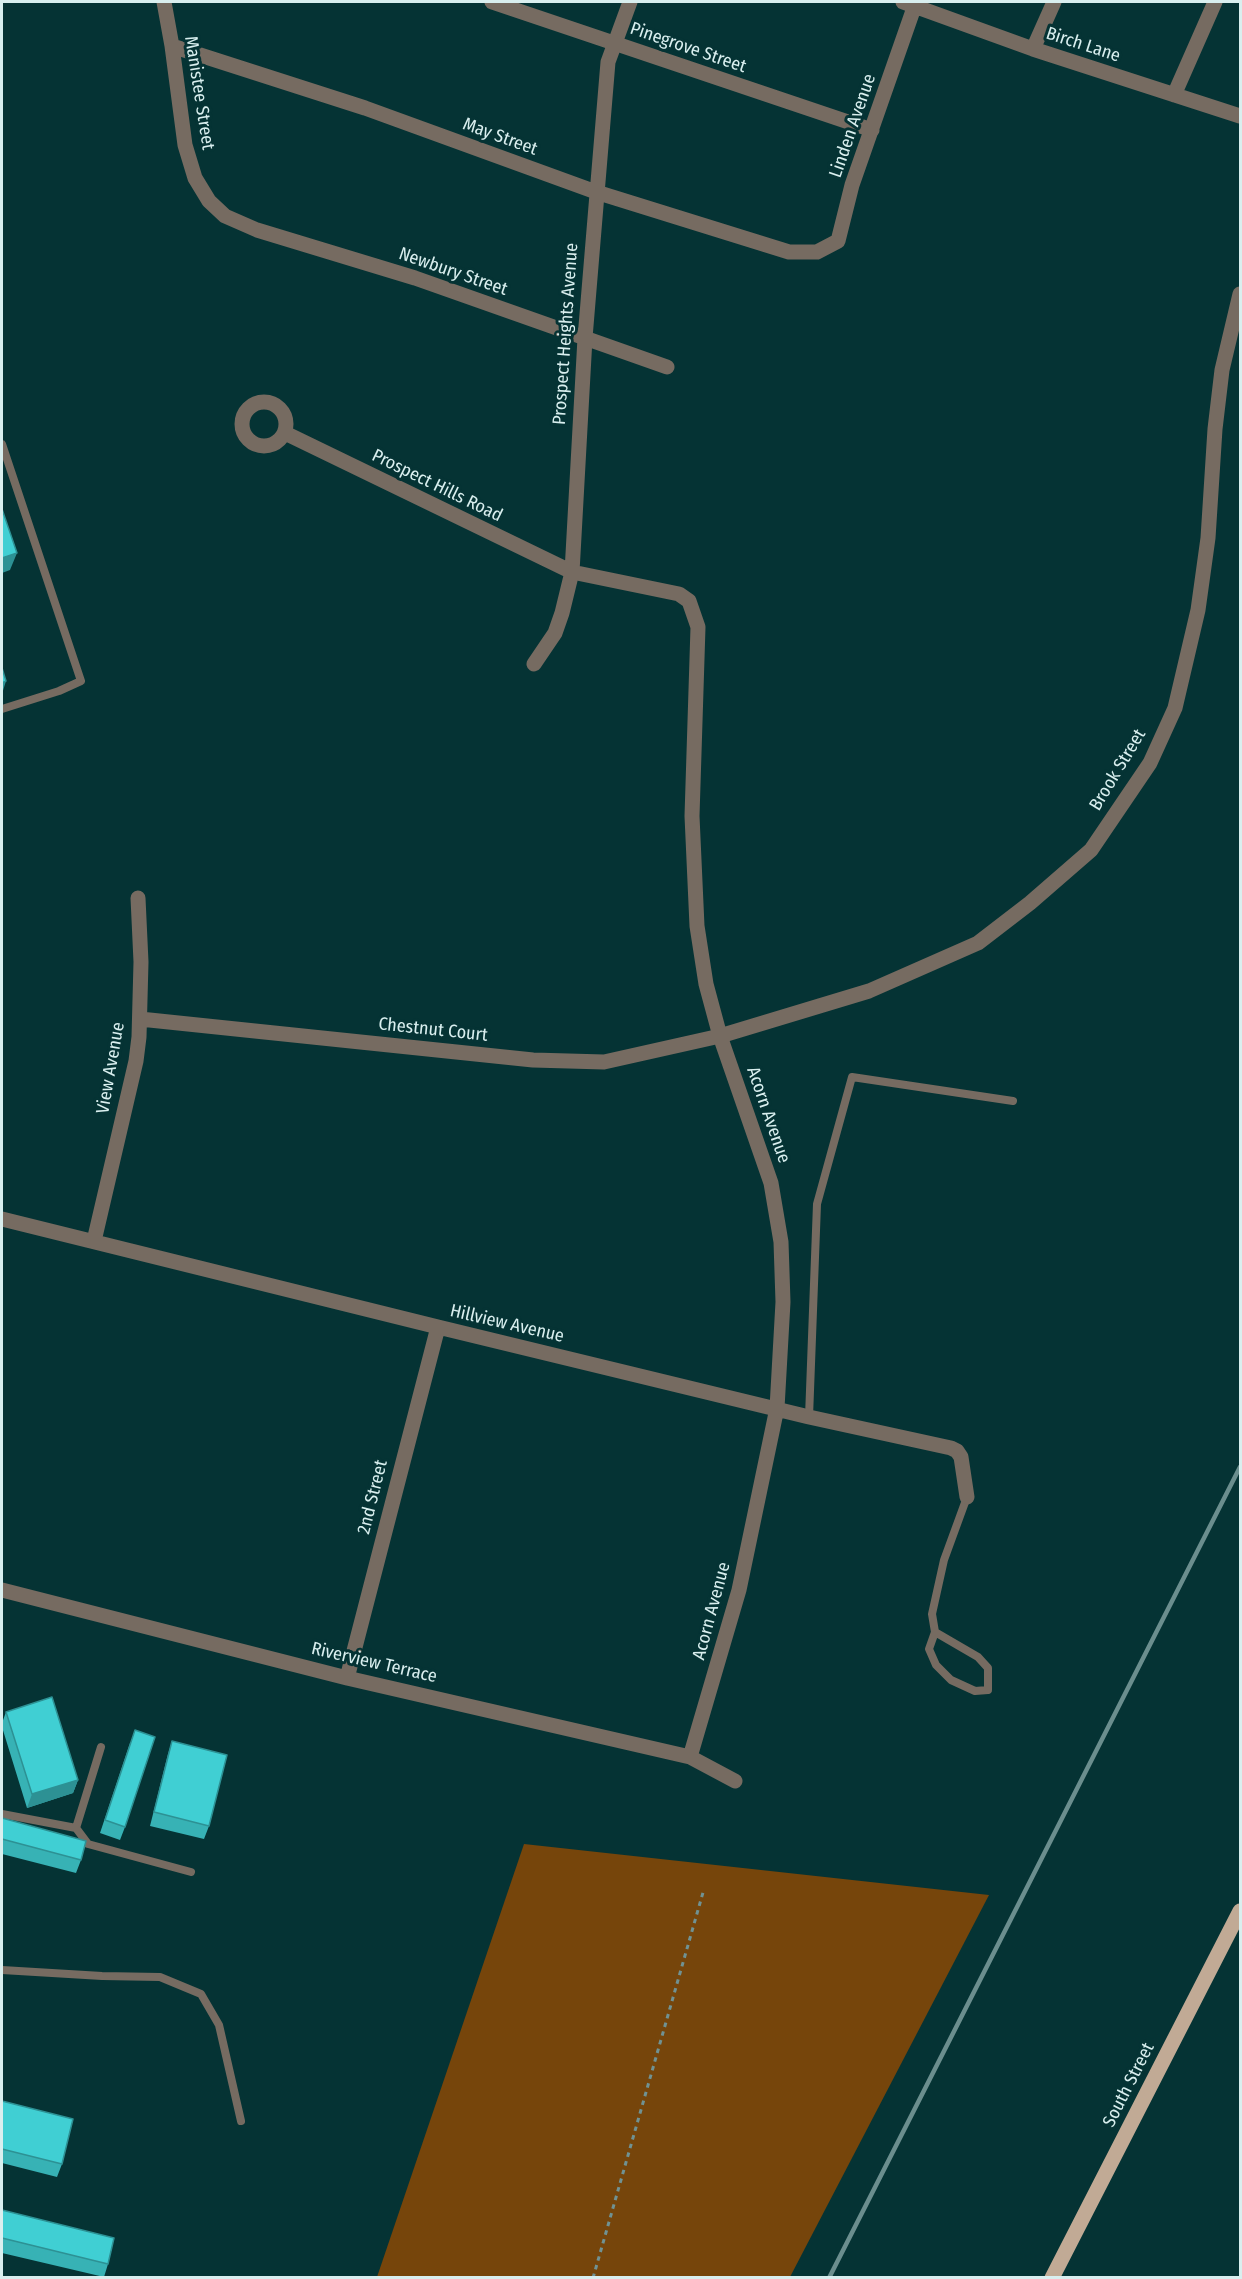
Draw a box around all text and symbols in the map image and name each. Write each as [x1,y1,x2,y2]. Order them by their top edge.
street label: Pinegrove Street [627,18,749,78]
street label: Birch Lane [1043,23,1123,67]
street label: Manistee Street [179,34,219,152]
street label: Linden Avenue [825,71,881,181]
street label: May Street [460,114,540,160]
street label: Prospect Heights Avenue [549,242,583,426]
street label: Newbury Street [396,243,510,301]
street label: Prospect Hills Road [368,445,506,527]
street label: Brook Street [1085,725,1151,815]
street label: Chestnut Court [377,1014,489,1046]
street label: View Avenue [92,1020,130,1116]
street label: Acorn Avenue [741,1064,795,1166]
street label: Hillview Avenue [448,1300,566,1348]
street label: 2nd Street [353,1458,393,1536]
street label: Acorn Avenue [689,1560,735,1662]
street label: Riverview Terrace [309,1638,439,1688]
street label: South Street [1099,2039,1159,2131]

